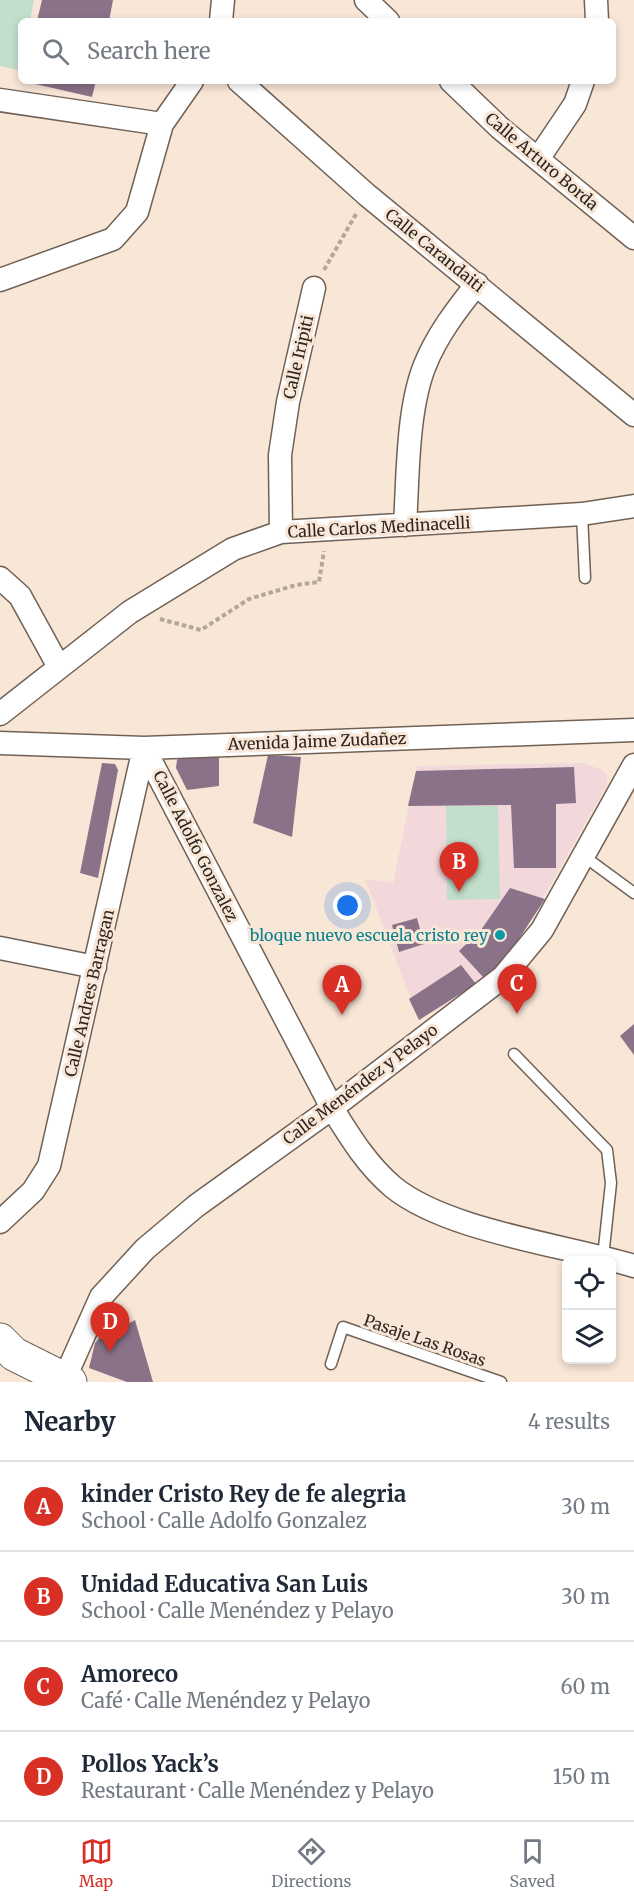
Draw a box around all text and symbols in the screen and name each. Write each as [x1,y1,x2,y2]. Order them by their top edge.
search box [18,18,616,84]
icon: search [39,35,72,68]
text: Search here [87,37,210,65]
street label: Calle Arturo Borda [481,108,603,214]
street label: Calle Carandaiti [381,204,489,296]
street label: Calle Iripiti [279,313,317,401]
street label: Calle Carlos Medinacelli [287,512,471,542]
street label: Avenida Jaime Zudañez [226,728,407,754]
street label: Calle Adolfo Gonzalez [149,767,243,925]
pin: B [440,842,478,892]
your location [333,891,362,920]
street label: Calle Andres Barragan [60,907,118,1079]
place label: bloque nuevo escuela cristo rey [249,925,489,945]
marker: bloque nuevo escuela cristo rey [493,928,507,942]
pin: C [498,964,536,1014]
pin: A [322,966,362,1015]
street label: Calle Menéndez y Pelayo [279,1019,441,1149]
map controls [562,1256,616,1364]
button: locate [562,1256,616,1310]
pin: D [90,1302,130,1352]
street label: Pasaje Las Rosas [361,1310,489,1370]
button: layers [562,1310,616,1364]
text: Nearby [24,1405,116,1438]
text: 4 results [528,1409,610,1434]
text: kinder Cristo Rey de fe alegria [81,1480,406,1508]
text: A [36,1494,51,1519]
text: 30 m [561,1494,610,1519]
text: School · Calle Adolfo Gonzalez [81,1508,367,1533]
text: Unidad Educativa San Luis [81,1570,368,1598]
text: B [37,1584,50,1609]
text: 30 m [561,1584,610,1609]
text: School · Calle Menéndez y Pelayo [81,1598,394,1623]
text: Amoreco [81,1660,178,1688]
text: C [37,1674,50,1699]
text: 60 m [560,1674,610,1699]
text: Café · Calle Menéndez y Pelayo [81,1688,370,1713]
text: Pollos Yack’s [81,1750,219,1778]
text: D [36,1764,51,1789]
text: 150 m [553,1764,610,1789]
text: Restaurant · Calle Menéndez y Pelayo [81,1778,434,1803]
tab: Map [79,1835,113,1891]
tab: Directions [271,1835,351,1891]
tab: Saved [510,1835,555,1891]

